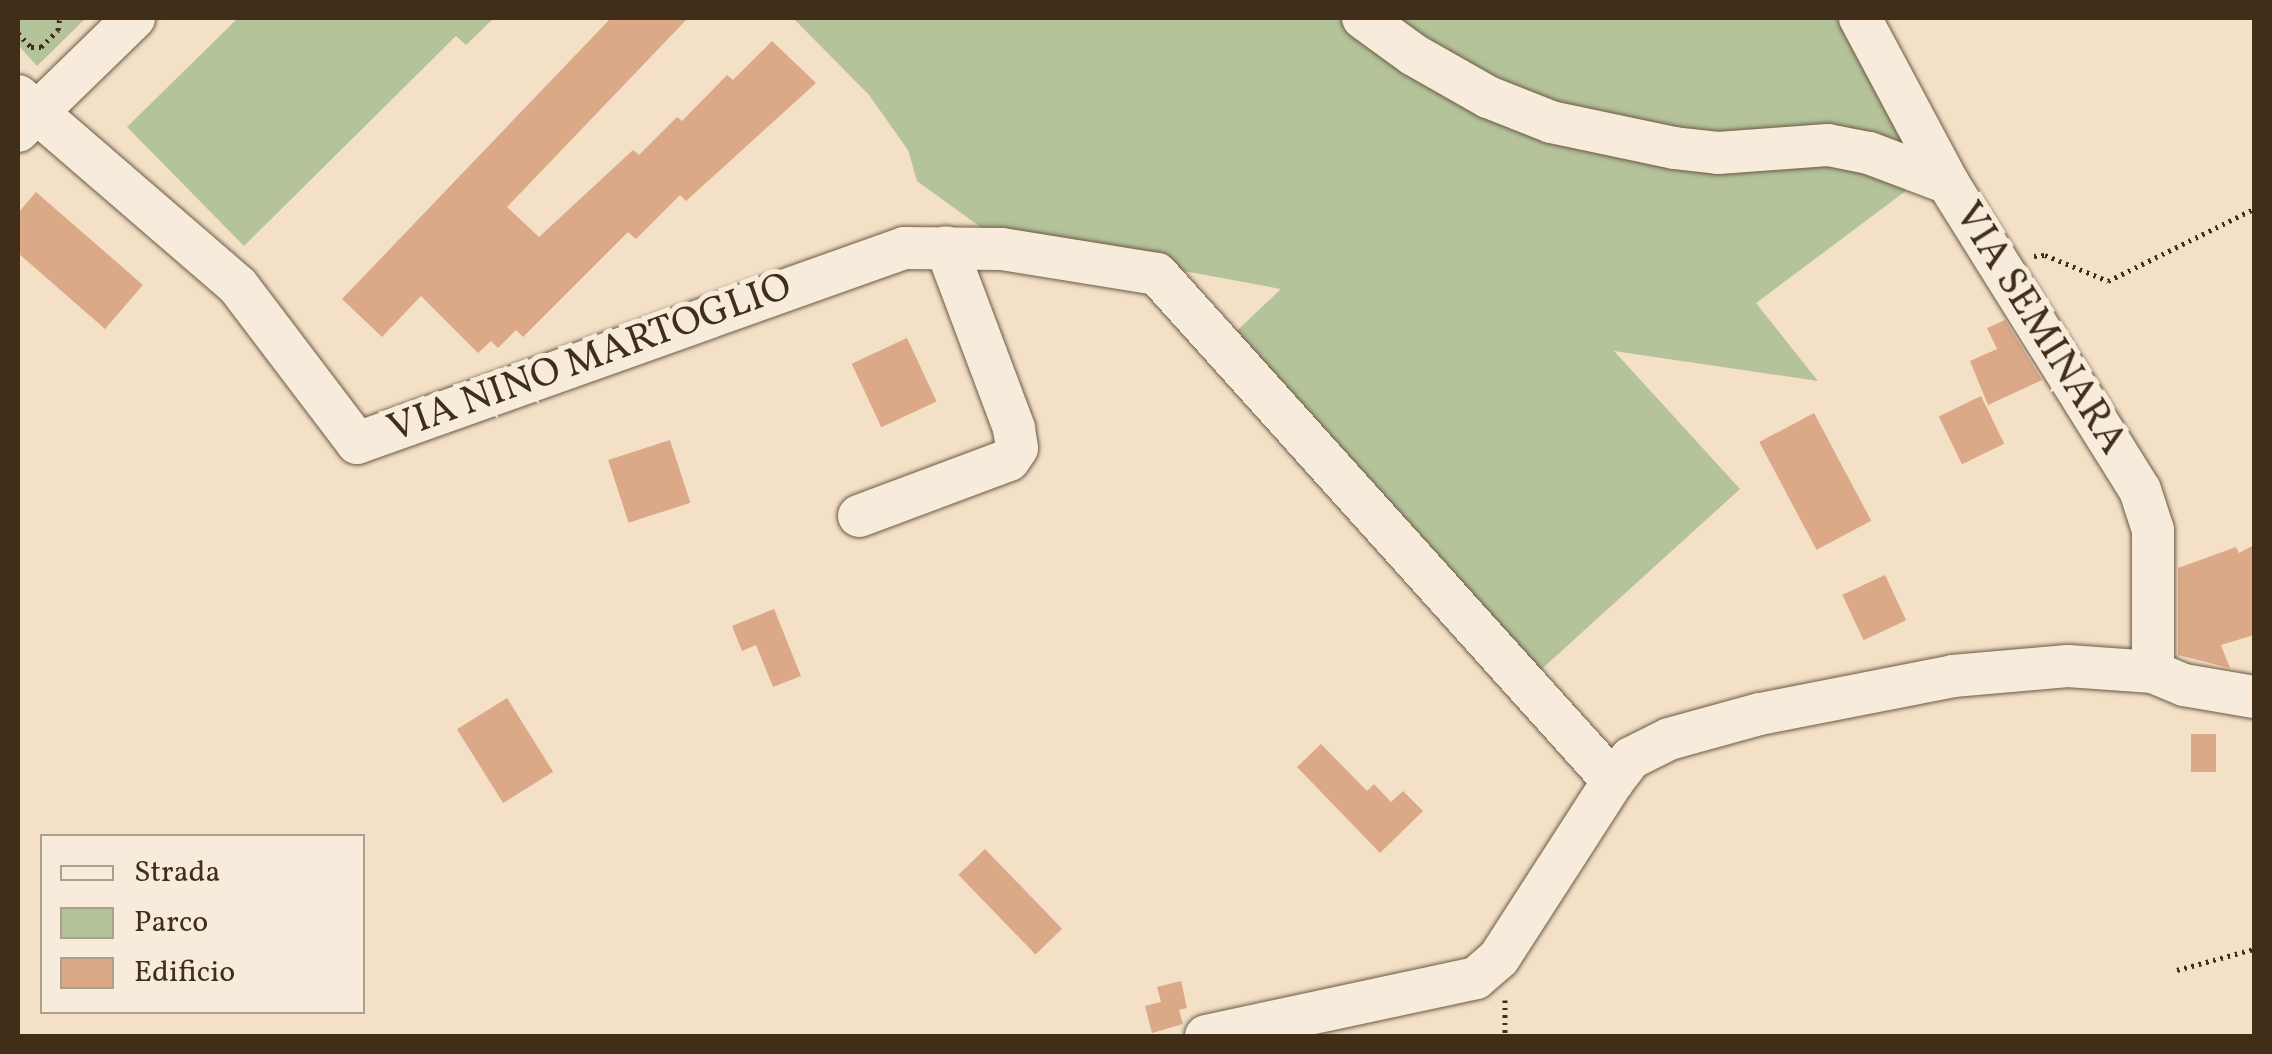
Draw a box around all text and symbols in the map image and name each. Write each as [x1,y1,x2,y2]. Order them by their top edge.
street label: VIA SEMINARA [1942,194,2136,464]
street label: VIA NINO MARTOGLIO [382,264,798,454]
legend [40,834,365,1014]
text: Strada [134,852,220,894]
text: Parco [134,902,208,944]
text: Edificio [134,952,235,994]

